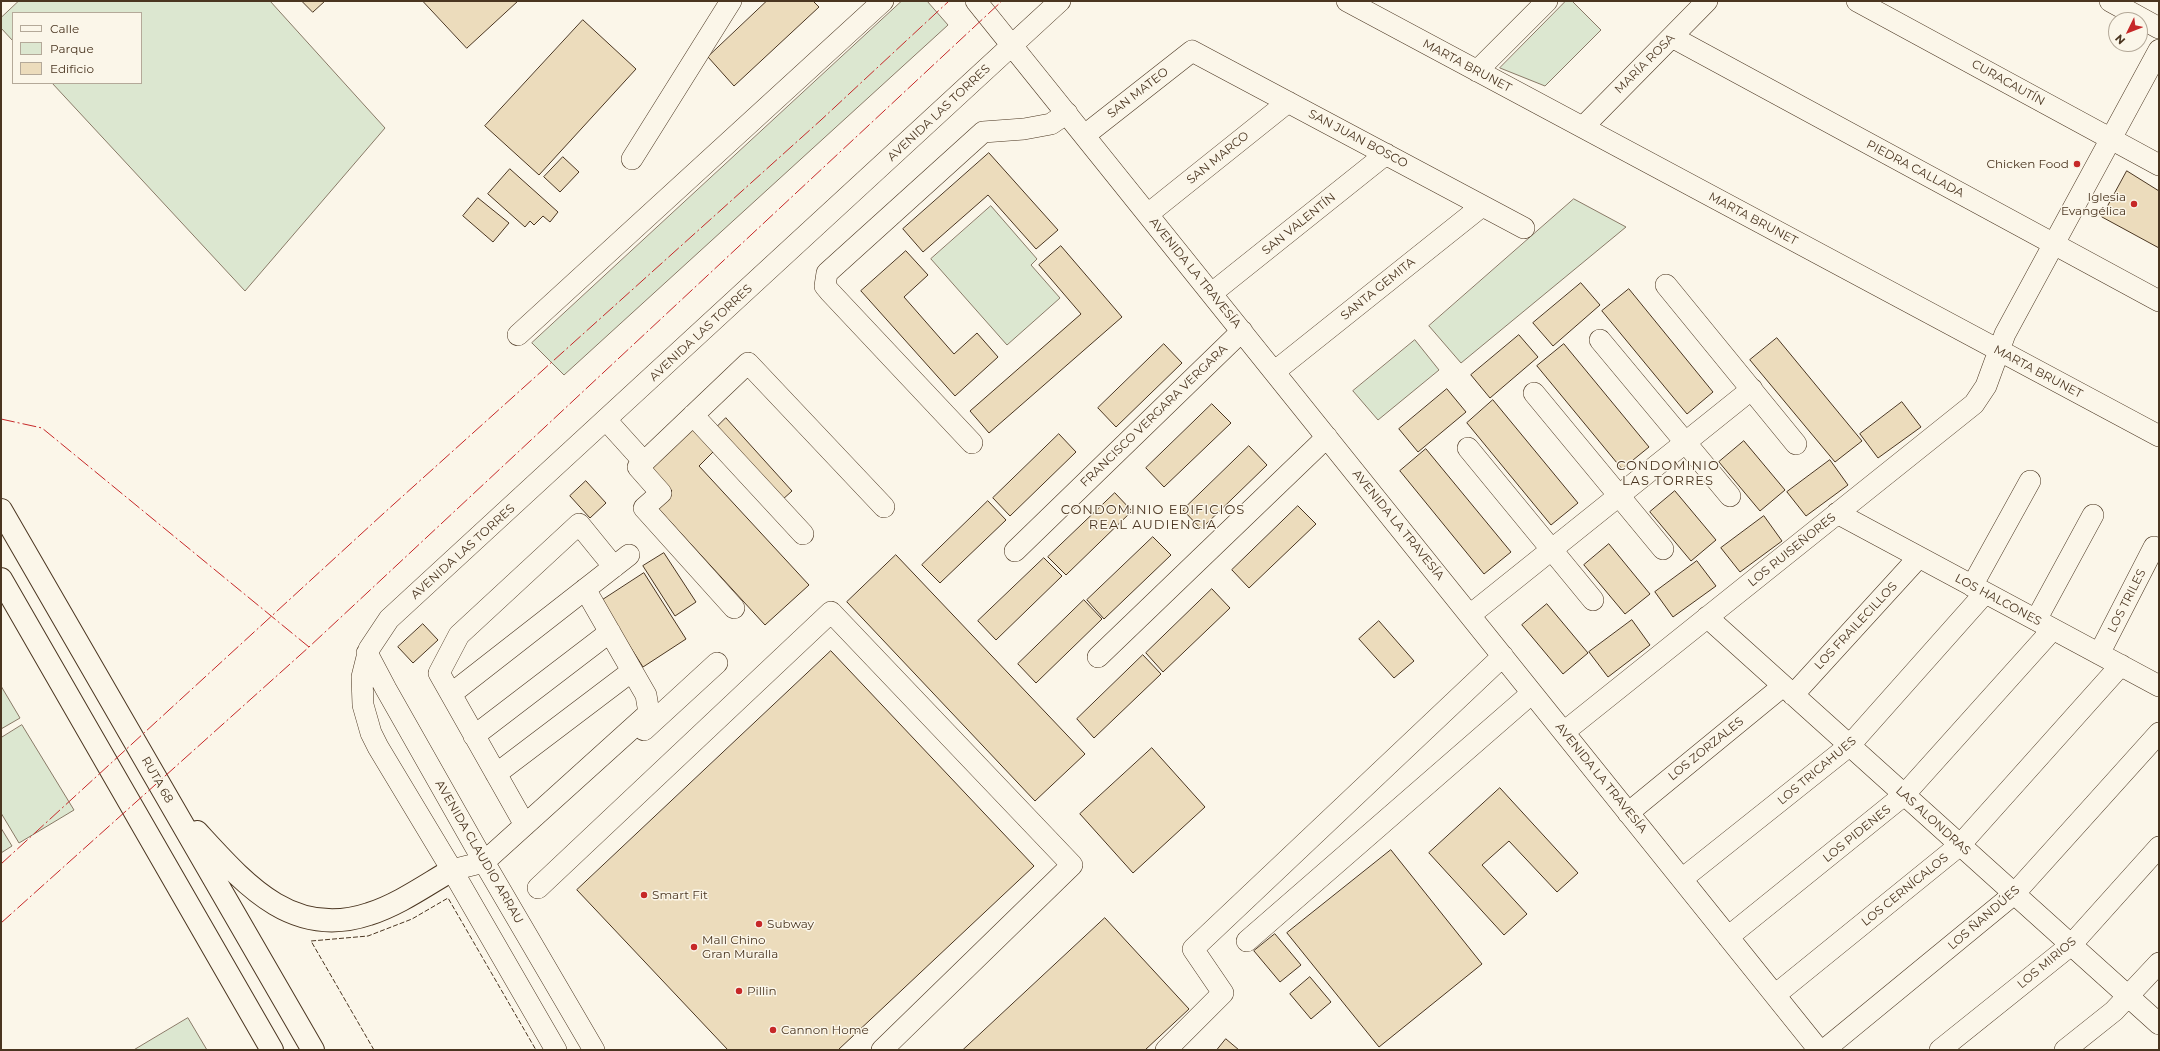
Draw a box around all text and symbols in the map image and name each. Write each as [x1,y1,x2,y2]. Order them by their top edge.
legend [12,12,142,84]
north arrow [2108,12,2148,52]
text: Calle [50,21,79,36]
street label: MARÍA ROSA [1612,31,1678,97]
text: N [2112,31,2128,48]
street label: MARTA BRUNET [1420,36,1514,96]
text: Parque [50,41,94,56]
street label: CURACAUTÍN [1969,57,2047,109]
text: Edificio [50,61,94,76]
street label: AVENIDA LAS TORRES [885,62,993,164]
street label: SAN MATEO [1105,65,1171,121]
street label: SAN JUAN BOSCO [1306,107,1410,171]
street label: SAN MARCO [1184,129,1252,187]
street label: PIEDRA CALLADA [1864,137,1966,201]
place label: Chicken Food [1986,157,2069,171]
marker: Chicken Food [2072,159,2082,169]
street label: MARTA BRUNET [1706,189,1800,249]
street label: SAN VALENTÍN [1259,190,1339,258]
place label: Iglesia Evangélica [2061,190,2126,218]
marker: Iglesia Evangélica [2129,199,2139,209]
street label: AVENIDA LA TRAVESÍA [1146,215,1244,331]
street label: SANTA GEMITA [1338,255,1418,323]
street label: AVENIDA LAS TORRES [647,282,755,384]
street label: FRANCISCO VERGARA VERGARA [1078,342,1230,490]
street label: MARTA BRUNET [1991,342,2085,402]
district label: CONDOMINIO LAS TORRES [1616,458,1720,489]
street label: AVENIDA LA TRAVESÍA [1349,467,1447,583]
street label: AVENIDA LAS TORRES [408,501,518,603]
district label: CONDOMINIO EDIFICIOS REAL AUDIENCIA [1061,502,1245,533]
street label: LOS RUISEÑORES [1745,510,1839,590]
street label: LOS TRILES [2105,567,2149,635]
street label: LOS HALCONES [1952,571,2044,629]
street label: LOS FRAILECILLOS [1812,579,1900,673]
street label: LOS ZORZALES [1665,714,1747,784]
street label: AVENIDA LA TRAVESÍA [1552,720,1650,836]
street label: LOS TRICAHUES [1775,734,1859,808]
street label: RUTA 68 [138,754,176,806]
street label: AVENIDA CLAUDIO ARRAU [432,778,526,926]
street label: LAS ALONDRAS [1892,783,1974,859]
street label: LOS PIDENES [1820,802,1894,866]
street label: LOS CERNÍCALOS [1859,851,1951,929]
street label: LOS ÑANDÚES [1945,883,2023,953]
place label: Smart Fit [652,888,708,902]
marker: Smart Fit [639,890,649,900]
place label: Subway [767,917,814,931]
marker: Subway [754,919,764,929]
place label: Mall Chino Gran Muralla [702,933,778,961]
street label: LOS MIRIOS [2015,934,2079,992]
marker: Mall Chino Gran Muralla [689,942,699,952]
place label: Pillin [747,984,777,998]
marker: Pillin [734,986,744,996]
place label: Cannon Home [781,1023,869,1037]
marker: Cannon Home [768,1025,778,1035]

